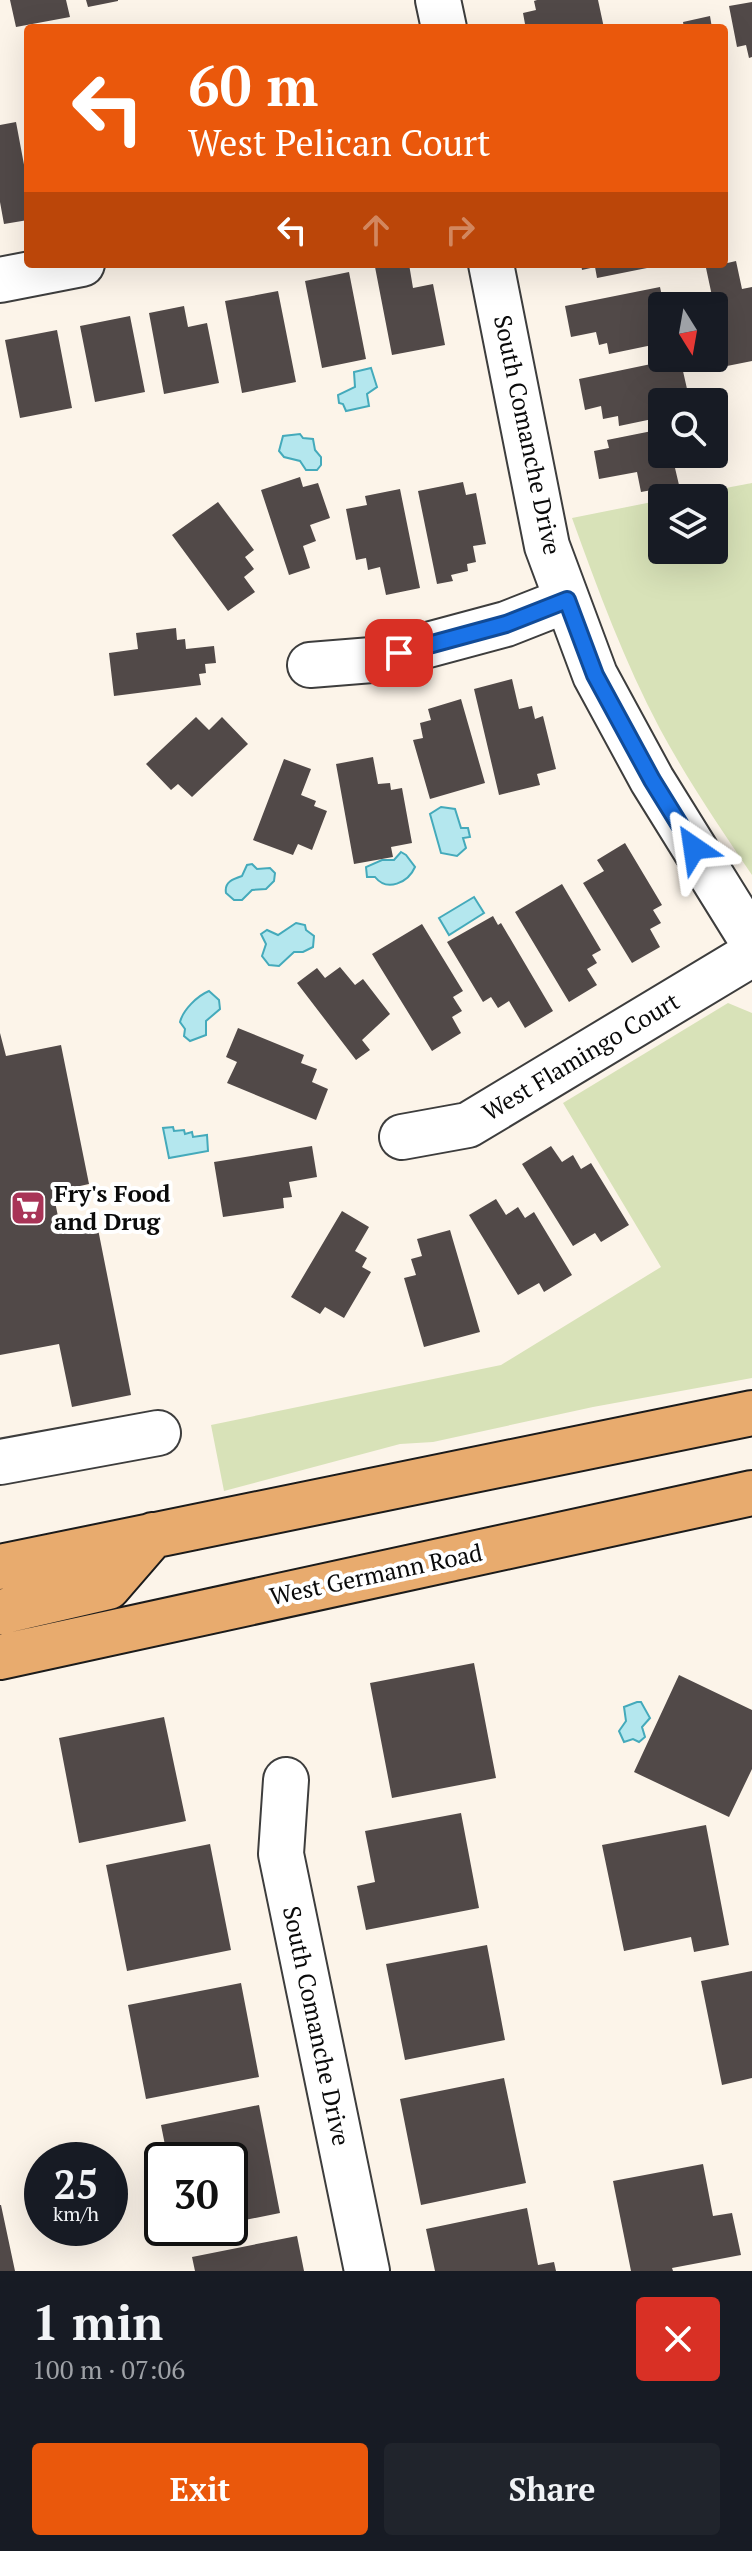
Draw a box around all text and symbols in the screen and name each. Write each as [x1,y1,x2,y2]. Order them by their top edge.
text: 60 m [188,48,318,122]
icon: left [56,56,160,160]
text: West Pelican Court [188,119,490,166]
icon: left [270,208,314,252]
icon: ahead [354,208,398,252]
icon: right [438,208,482,252]
north arrow [648,292,728,372]
map controls [648,292,728,564]
street label: South Comanche Drive [487,312,569,558]
button: search [648,388,728,468]
button: layers [648,484,728,564]
pin [365,619,433,687]
icon: arrive [377,631,421,675]
position arrow [652,806,736,890]
street label: West Flamingo Court [476,985,685,1128]
place label: Fry's Food and Drug [54,1177,171,1237]
supermarket icon: Fry's Food and Drug [9,1189,47,1227]
street label: West Germann Road [267,1536,485,1612]
street label: South Comanche Drive [276,1903,358,2149]
speed limit sign: 30 [144,2142,248,2246]
text: 25 [53,2157,99,2210]
text: km/h [53,2200,99,2227]
text: 1 min [32,2290,163,2354]
button: close [636,2297,720,2381]
text: 100 m · 07:06 [32,2352,185,2386]
button: Exit [32,2443,368,2535]
button: Share [384,2443,720,2535]

